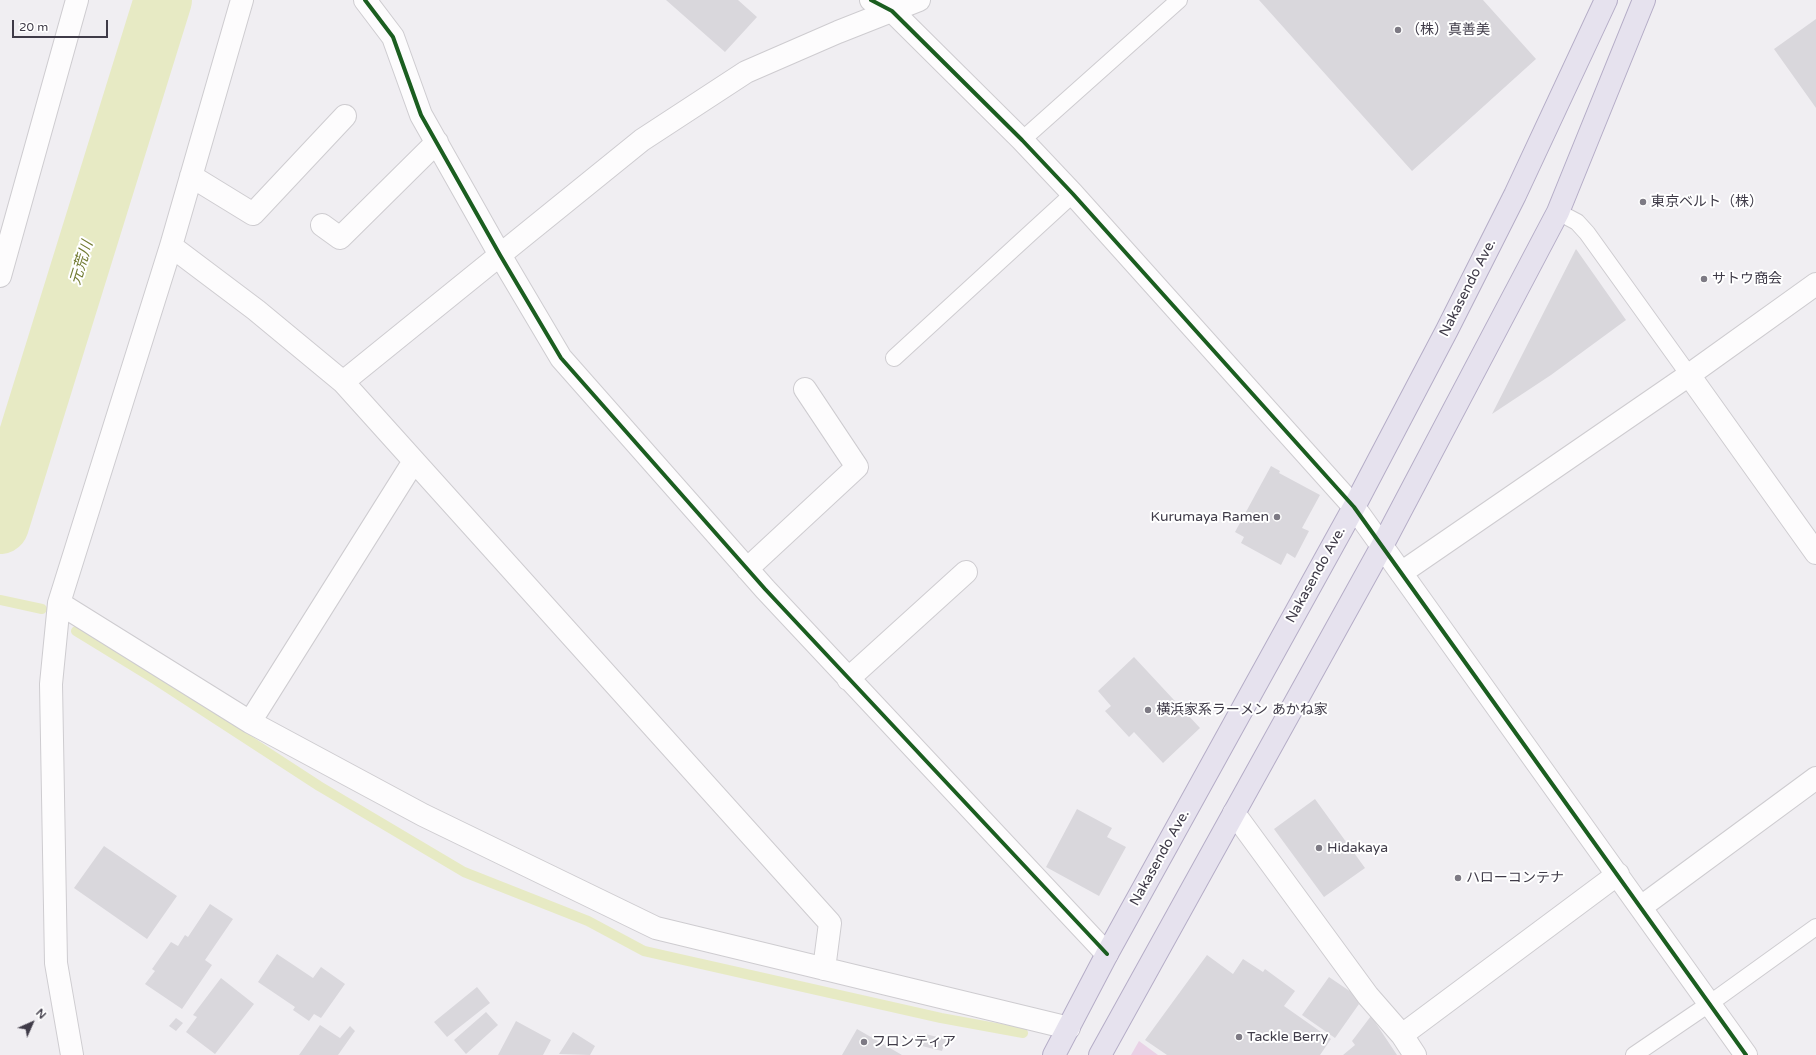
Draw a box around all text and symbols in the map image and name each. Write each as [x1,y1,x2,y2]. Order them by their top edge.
scale bar [14,12,110,38]
text: 20 m [19,20,48,34]
place label: （株）真善美 [1406,22,1490,38]
marker: （株）真善美 [1393,25,1403,35]
place label: 東京ベルト（株） [1651,194,1763,210]
marker: 東京ベルト（株） [1638,197,1648,207]
street label: Nakasendo Ave. [1436,236,1500,340]
water label: 元荒川 [67,239,97,287]
place label: サトウ商会 [1712,271,1782,287]
marker: サトウ商会 [1699,274,1709,284]
place label: Kurumaya Ramen [1151,509,1269,525]
marker: Kurumaya Ramen [1272,512,1282,522]
street label: Nakasendo Ave. [1283,524,1349,626]
place label: 横浜家系ラーメン あかね家 [1156,702,1328,718]
marker: 横浜家系ラーメン あかね家 [1143,705,1153,715]
street label: Nakasendo Ave. [1127,807,1193,909]
place label: Hidakaya [1327,840,1388,856]
marker: Hidakaya [1314,843,1324,853]
place label: ハローコンテナ [1466,870,1564,886]
marker: ハローコンテナ [1453,873,1463,883]
north arrow [12,1003,52,1043]
text: N [33,1006,49,1022]
place label: Tackle Berry [1247,1029,1328,1045]
marker: Tackle Berry [1234,1032,1244,1042]
place label: フロンティア [872,1034,956,1050]
marker: フロンティア [859,1037,869,1047]

